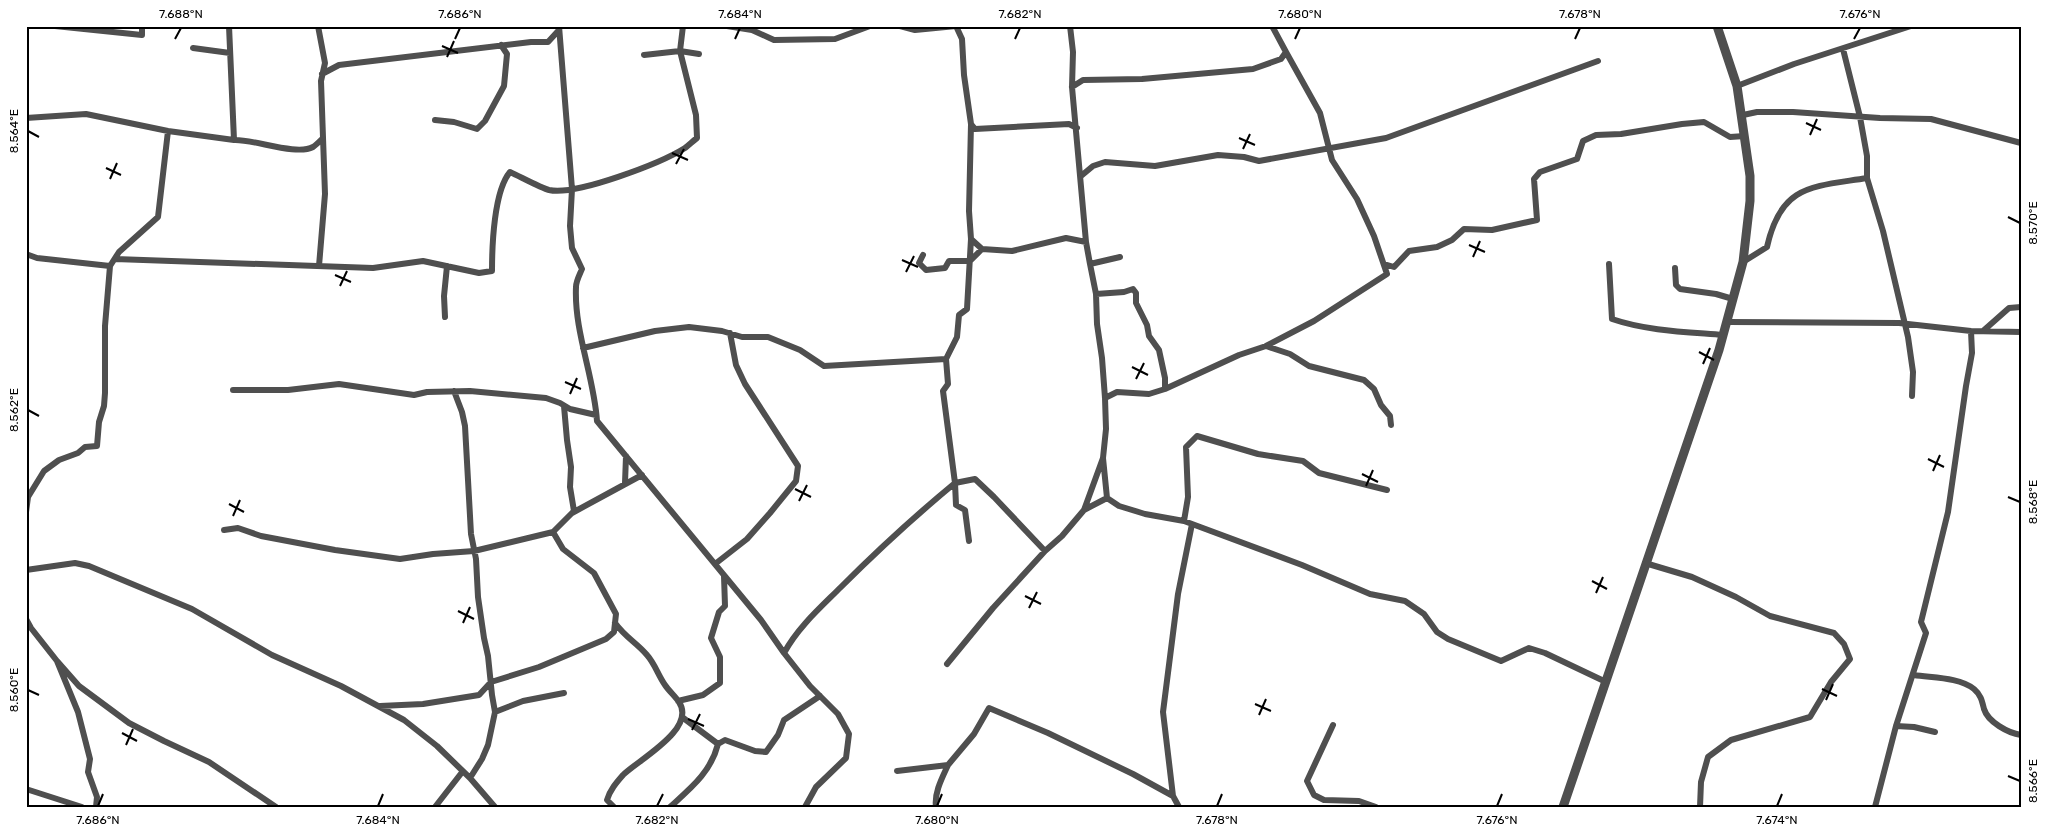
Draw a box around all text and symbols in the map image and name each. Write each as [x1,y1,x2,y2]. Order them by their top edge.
text: 7.688°N [159,7,203,21]
text: 7.686°N [438,7,482,21]
text: 7.684°N [718,7,762,21]
text: 7.682°N [998,7,1042,21]
text: 7.680°N [1278,7,1322,21]
text: 7.678°N [1559,7,1601,21]
text: 7.676°N [1839,7,1881,21]
text: 8.564°E [7,109,21,153]
text: 8.570°E [2026,201,2040,245]
text: 8.562°E [7,388,21,432]
text: 8.568°E [2026,480,2040,524]
text: 8.560°E [7,668,21,712]
text: 8.566°E [2026,759,2040,803]
text: 7.686°N [76,813,120,827]
text: 7.684°N [356,813,400,827]
text: 7.682°N [635,813,679,827]
text: 7.680°N [915,813,959,827]
text: 7.678°N [1196,813,1238,827]
text: 7.676°N [1476,813,1518,827]
text: 7.674°N [1756,813,1798,827]

